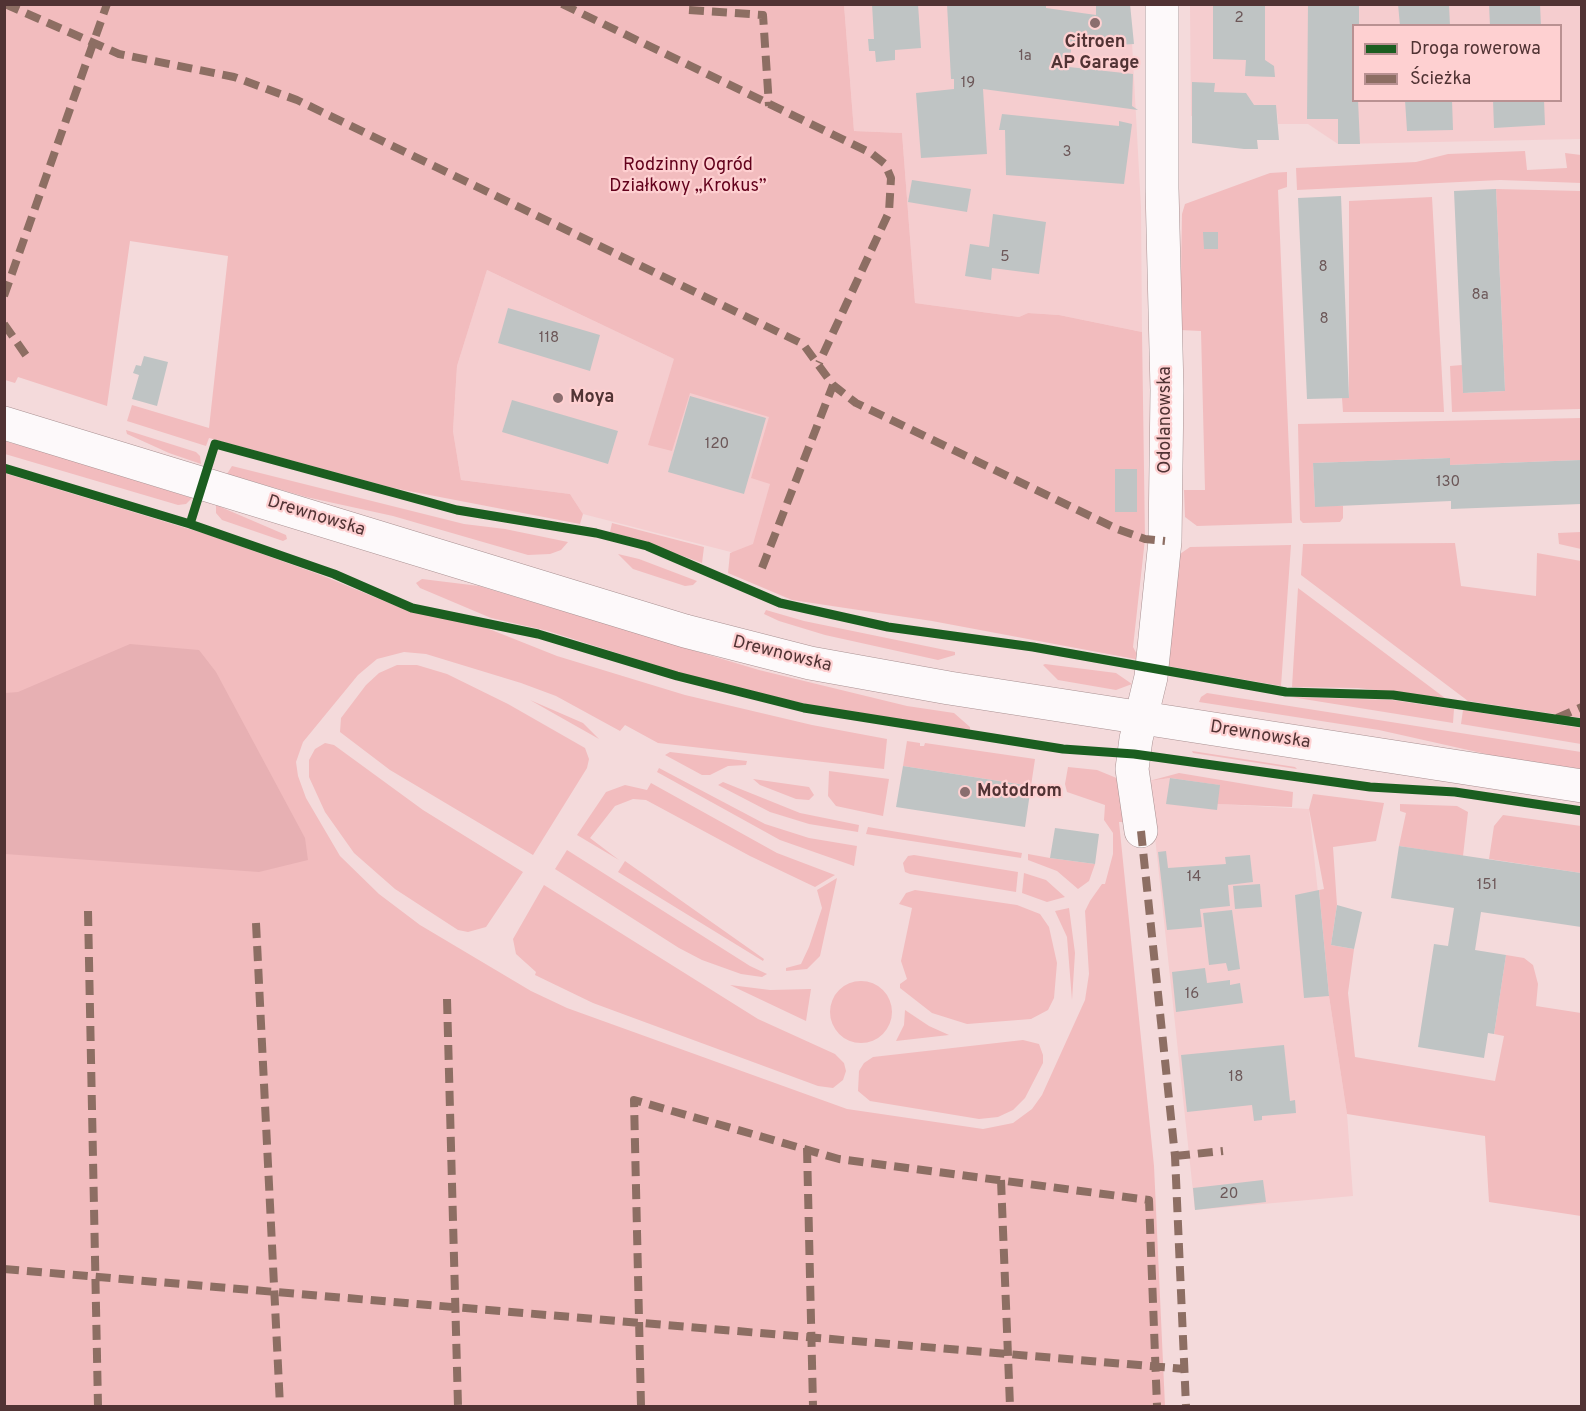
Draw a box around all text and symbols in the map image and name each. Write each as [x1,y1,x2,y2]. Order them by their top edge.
house number: 2 [1234,10,1244,28]
marker: Citroen AP Garage [1088,16,1102,30]
legend [1352,24,1562,102]
place label: Citroen AP Garage [1051,32,1139,74]
text: Droga rowerowa [1410,38,1541,61]
house number: 1a [1018,48,1032,66]
text: Ścieżka [1410,68,1471,91]
house number: 19 [961,75,975,93]
house number: 3 [1062,144,1072,162]
park label: Rodzinny Ogród Działkowy „Krokus” [609,155,767,198]
house number: 5 [1000,249,1010,267]
house number: 8 [1318,259,1328,277]
house number: 8a [1471,287,1489,305]
house number: 8 [1319,311,1329,329]
house number: 118 [539,330,559,348]
street label: Odolanowska [1155,366,1177,474]
place label: Moya [570,387,614,409]
marker: Moya [551,391,565,405]
house number: 120 [705,436,729,454]
house number: 130 [1436,474,1460,492]
street label: Drewnowska [264,492,368,542]
street label: Drewnowska [730,632,834,678]
street label: Drewnowska [1208,717,1312,755]
place label: Motodrom [977,781,1062,803]
marker: Motodrom [958,785,972,799]
house number: 14 [1187,869,1201,887]
house number: 151 [1477,877,1497,895]
house number: 16 [1185,986,1199,1004]
house number: 18 [1229,1069,1243,1087]
house number: 20 [1220,1186,1238,1204]

